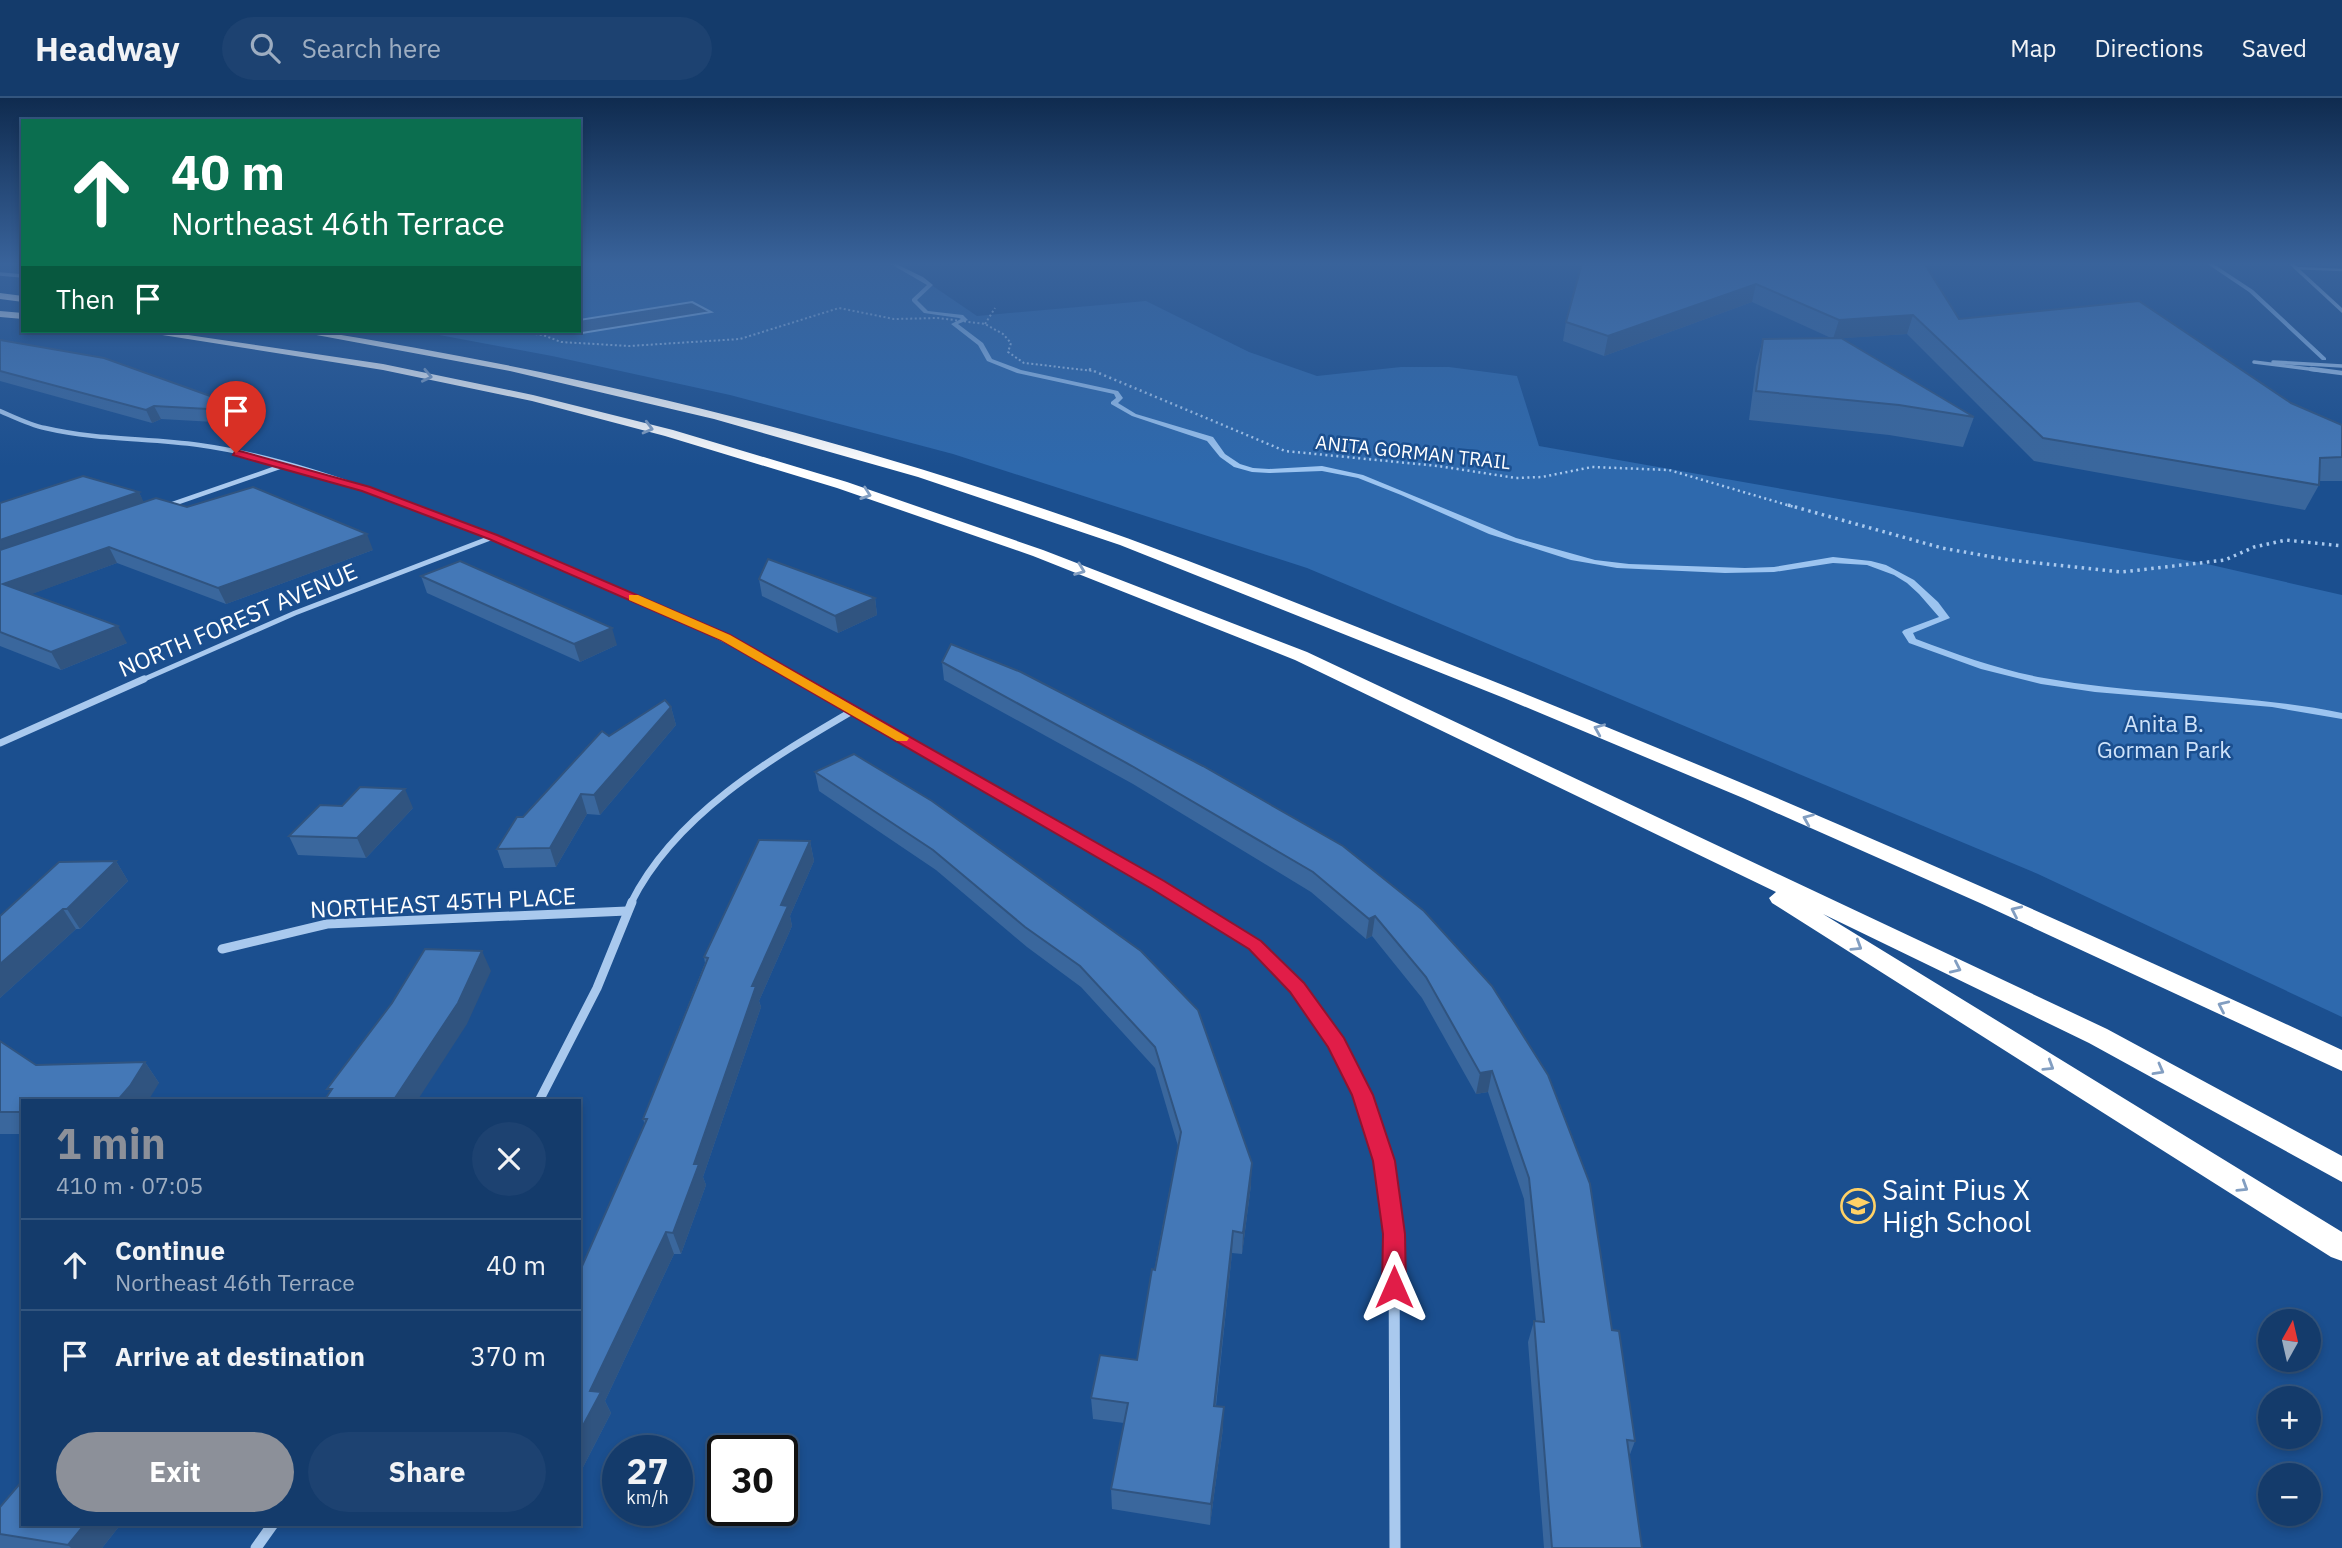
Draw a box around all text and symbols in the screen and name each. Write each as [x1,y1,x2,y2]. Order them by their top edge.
search box [222,17,712,80]
text: Headway [35,27,180,70]
icon: search [246,29,284,67]
text: Search here [302,31,441,65]
text: Map [2010,32,2056,64]
text: Directions [2094,32,2204,64]
text: Saved [2242,32,2307,64]
text: 40 m [171,140,285,203]
icon: ahead [56,147,147,238]
text: Northeast 46th Terrace [171,202,505,244]
icon: arrive [129,280,167,318]
text: Then [56,282,115,316]
one-way arrow [421,367,433,382]
pin [206,381,266,453]
icon: arrive [217,392,255,430]
one-way arrow [642,420,654,434]
street label: ANITA GORMAN TRAIL [1314,430,1512,474]
one-way arrow [859,486,872,500]
street label: NORTH FOREST AVENUE [114,555,362,683]
one-way arrow [1074,561,1086,575]
park label: Anita B. Gorman Park [2097,708,2231,764]
one-way arrow [1594,723,1606,737]
one-way arrow [1803,814,1815,828]
street label: NORTHEAST 45TH PLACE [309,880,577,924]
one-way arrow [2011,905,2023,919]
one-way arrow [1849,937,1862,950]
one-way arrow [1949,960,1961,974]
one-way arrow [2218,1000,2230,1014]
one-way arrow [2042,1058,2055,1071]
one-way arrow [2152,1061,2165,1075]
text: 1 min [56,1116,166,1171]
button: close [472,1122,546,1196]
text: 410 m · 07:05 [56,1170,203,1200]
place label: Saint Pius X High School [1882,1171,2031,1240]
one-way arrow [2235,1178,2248,1191]
school or university icon: Saint Pius X High School [1839,1187,1877,1225]
text: Continue [115,1233,225,1267]
icon: ahead [56,1246,94,1284]
text: 40 m [486,1248,546,1282]
position arrow [1357,1250,1431,1324]
text: Northeast 46th Terrace [115,1267,355,1297]
north arrow [2258,1309,2320,1372]
map controls [2258,1309,2321,1526]
icon: arrive [56,1337,94,1375]
text: Arrive at destination [115,1339,365,1373]
text: 370 m [470,1339,546,1373]
button: + [2258,1386,2321,1449]
button: Exit [56,1432,294,1512]
button: Share [308,1432,546,1512]
speed limit sign: 30 [707,1435,798,1526]
text: 27 [626,1448,669,1494]
button: − [2258,1463,2321,1526]
text: km/h [626,1486,669,1509]

